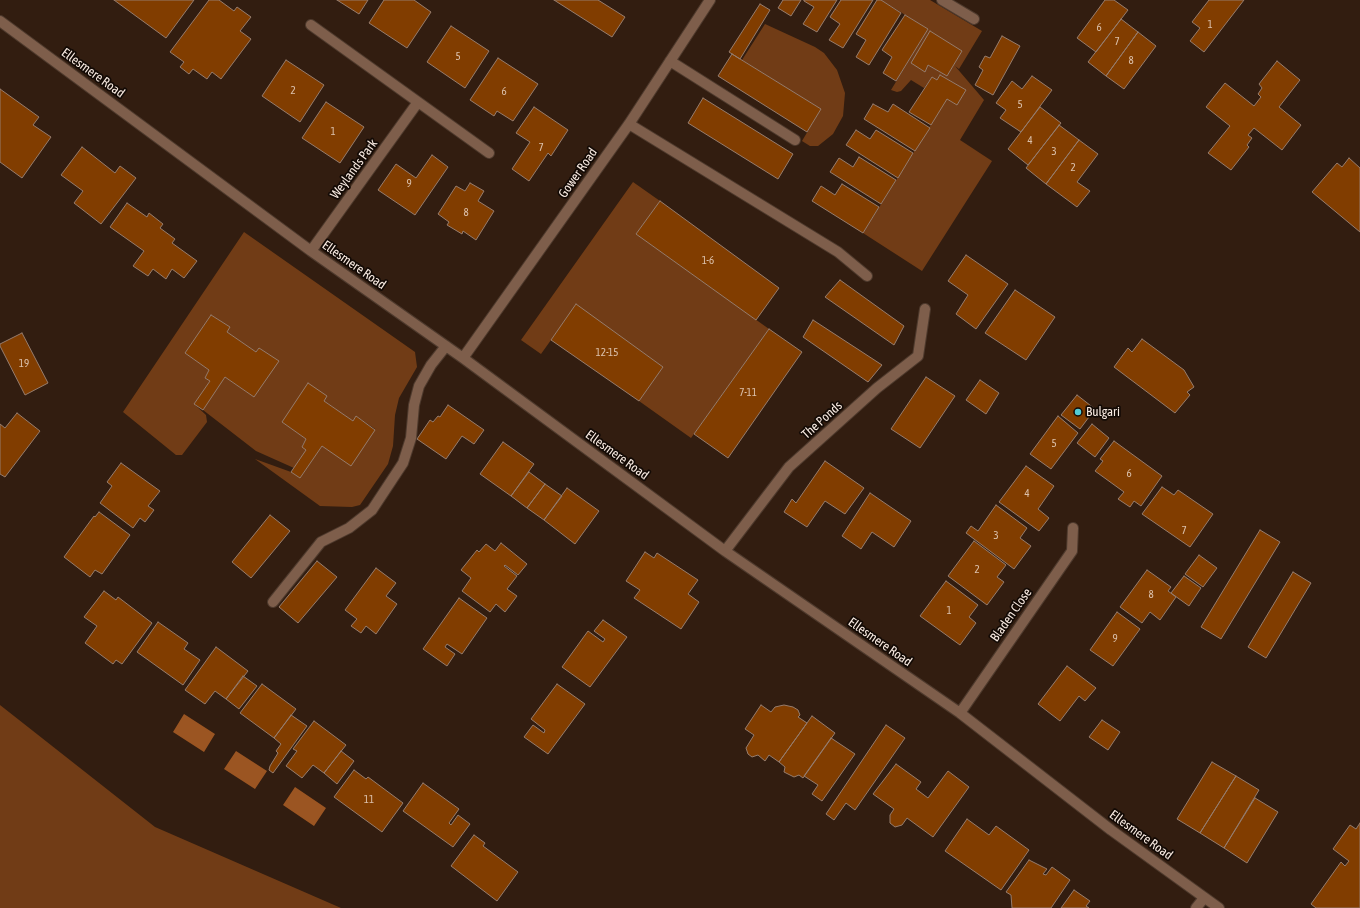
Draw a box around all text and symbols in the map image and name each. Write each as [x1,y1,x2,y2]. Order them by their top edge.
house number: 1 [1207,18,1213,32]
house number: 6 [1096,21,1102,35]
house number: 7 [1114,35,1120,49]
street label: Ellesmere Road [58,45,128,101]
house number: 5 [455,50,461,64]
house number: 8 [1128,54,1134,68]
house number: 2 [290,84,296,98]
house number: 6 [501,85,507,99]
house number: 5 [1017,98,1023,112]
house number: 1 [330,125,336,139]
house number: 4 [1027,134,1033,148]
street label: Weylands Park [327,136,381,202]
house number: 7 [538,141,544,155]
street label: Gower Road [555,145,601,201]
house number: 3 [1051,145,1057,159]
house number: 2 [1070,161,1076,175]
house number: 9 [406,177,412,191]
house number: 8 [463,206,469,220]
street label: Ellesmere Road [319,237,389,293]
house number: 1-6 [702,254,714,268]
house number: 12-15 [596,346,618,360]
house number: 19 [19,357,29,371]
house number: 7-11 [739,386,757,400]
street label: The Ponds [799,398,845,442]
place label: Bulgari [1086,404,1120,420]
marker: Bulgari [1073,407,1083,417]
street label: Ellesmere Road [582,427,652,483]
house number: 5 [1051,437,1057,451]
house number: 6 [1126,467,1132,481]
house number: 4 [1024,487,1030,501]
house number: 7 [1181,524,1187,538]
house number: 3 [993,529,999,543]
house number: 2 [974,563,980,577]
street label: Bladen Close [987,585,1035,645]
house number: 8 [1148,588,1154,602]
house number: 1 [946,604,952,618]
street label: Ellesmere Road [845,614,915,670]
house number: 9 [1112,632,1118,646]
house number: 11 [364,793,374,807]
street label: Ellesmere Road [1106,807,1176,863]

